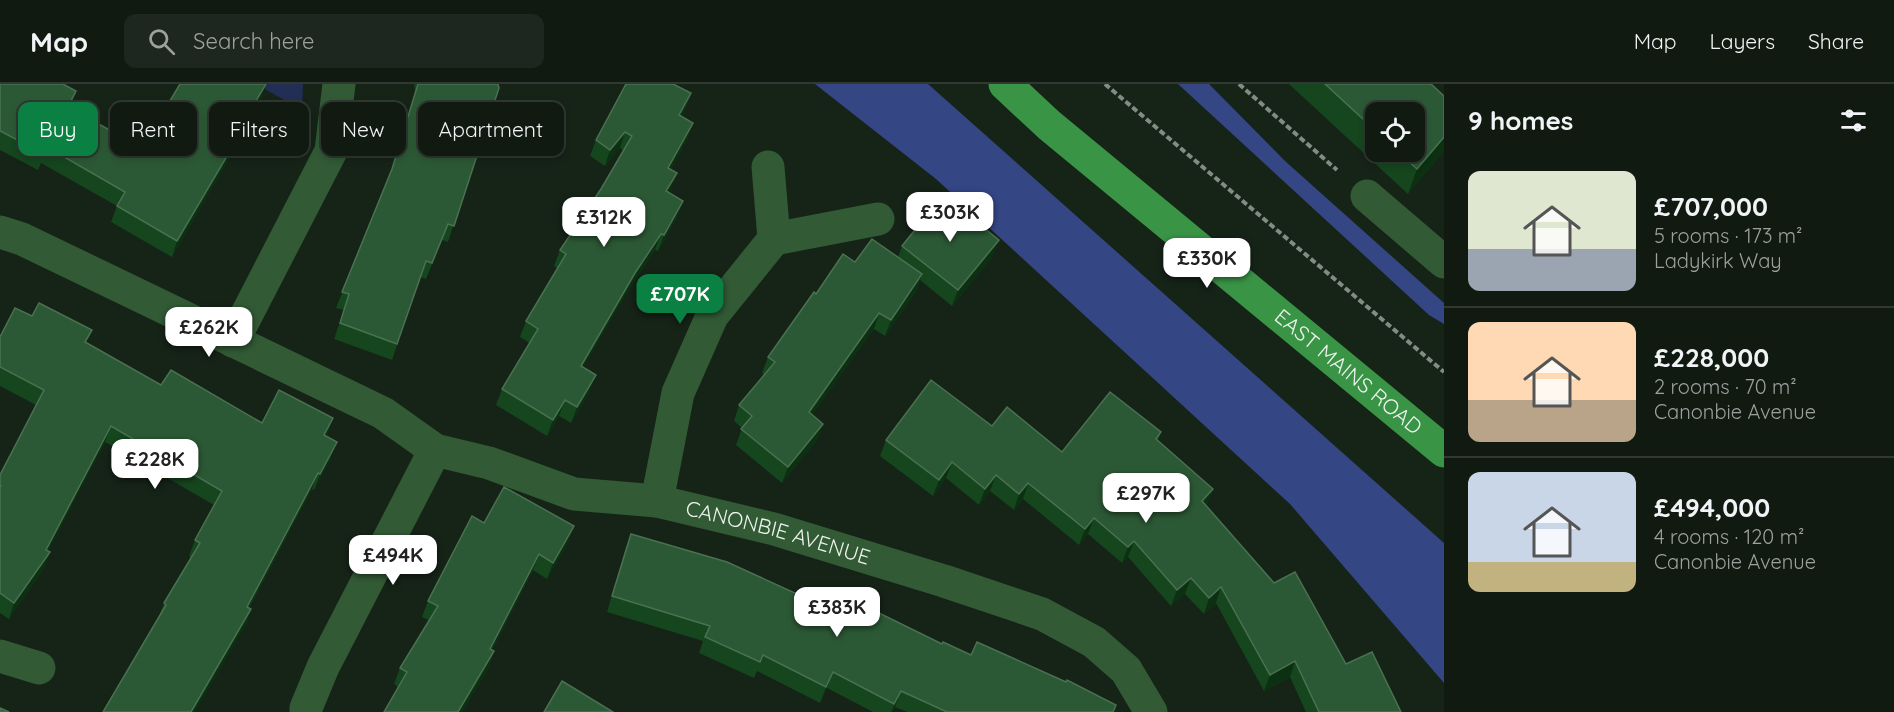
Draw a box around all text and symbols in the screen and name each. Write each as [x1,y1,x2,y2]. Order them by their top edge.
search box [124,14,544,68]
text: Map [30,24,88,59]
icon: search [145,25,178,58]
text: Search here [193,27,315,55]
text: Map [1634,28,1677,54]
text: Layers [1710,28,1775,54]
text: Share [1808,28,1864,54]
chip: Buy [18,102,98,156]
chip: Rent [110,102,197,156]
chip: Filters [209,102,309,156]
chip: New [321,102,406,156]
chip: Apartment [418,102,564,156]
map controls [1365,102,1425,162]
button: locate [1365,102,1425,162]
text: 9 homes [1468,104,1573,137]
icon: filters [1837,104,1870,137]
text: £707,000 [1654,190,1768,223]
pin: £303K [908,192,992,243]
icon: home [1516,195,1588,267]
pin: £312K [562,197,646,248]
text: £303K [920,199,980,224]
text: £312K [576,204,632,229]
text: 5 rooms · 173 m² [1654,223,1802,248]
pin: £330K [1165,238,1249,289]
text: £330K [1177,245,1237,270]
text: Ladykirk Way [1654,248,1782,273]
pin: £707K [638,274,722,325]
text: £707K [650,281,710,306]
street label: EAST MAINS ROAD [1270,303,1428,440]
pin: £262K [167,307,251,358]
text: £262K [179,314,239,339]
text: £228,000 [1654,341,1769,374]
icon: home [1516,346,1588,418]
text: 2 rooms · 70 m² [1654,374,1797,399]
text: Canonbie Avenue [1654,399,1816,424]
pin: £228K [113,439,197,490]
text: £228K [125,446,185,471]
pin: £297K [1104,473,1188,524]
text: £297K [1117,480,1175,505]
text: £494,000 [1654,491,1770,524]
street label: CANONBIE AVENUE [683,494,874,570]
icon: home [1516,496,1588,568]
text: 4 rooms · 120 m² [1654,524,1804,549]
pin: £494K [351,535,435,586]
text: £494K [363,542,423,567]
text: Canonbie Avenue [1654,549,1816,574]
pin: £383K [795,587,879,638]
text: £383K [808,594,866,619]

